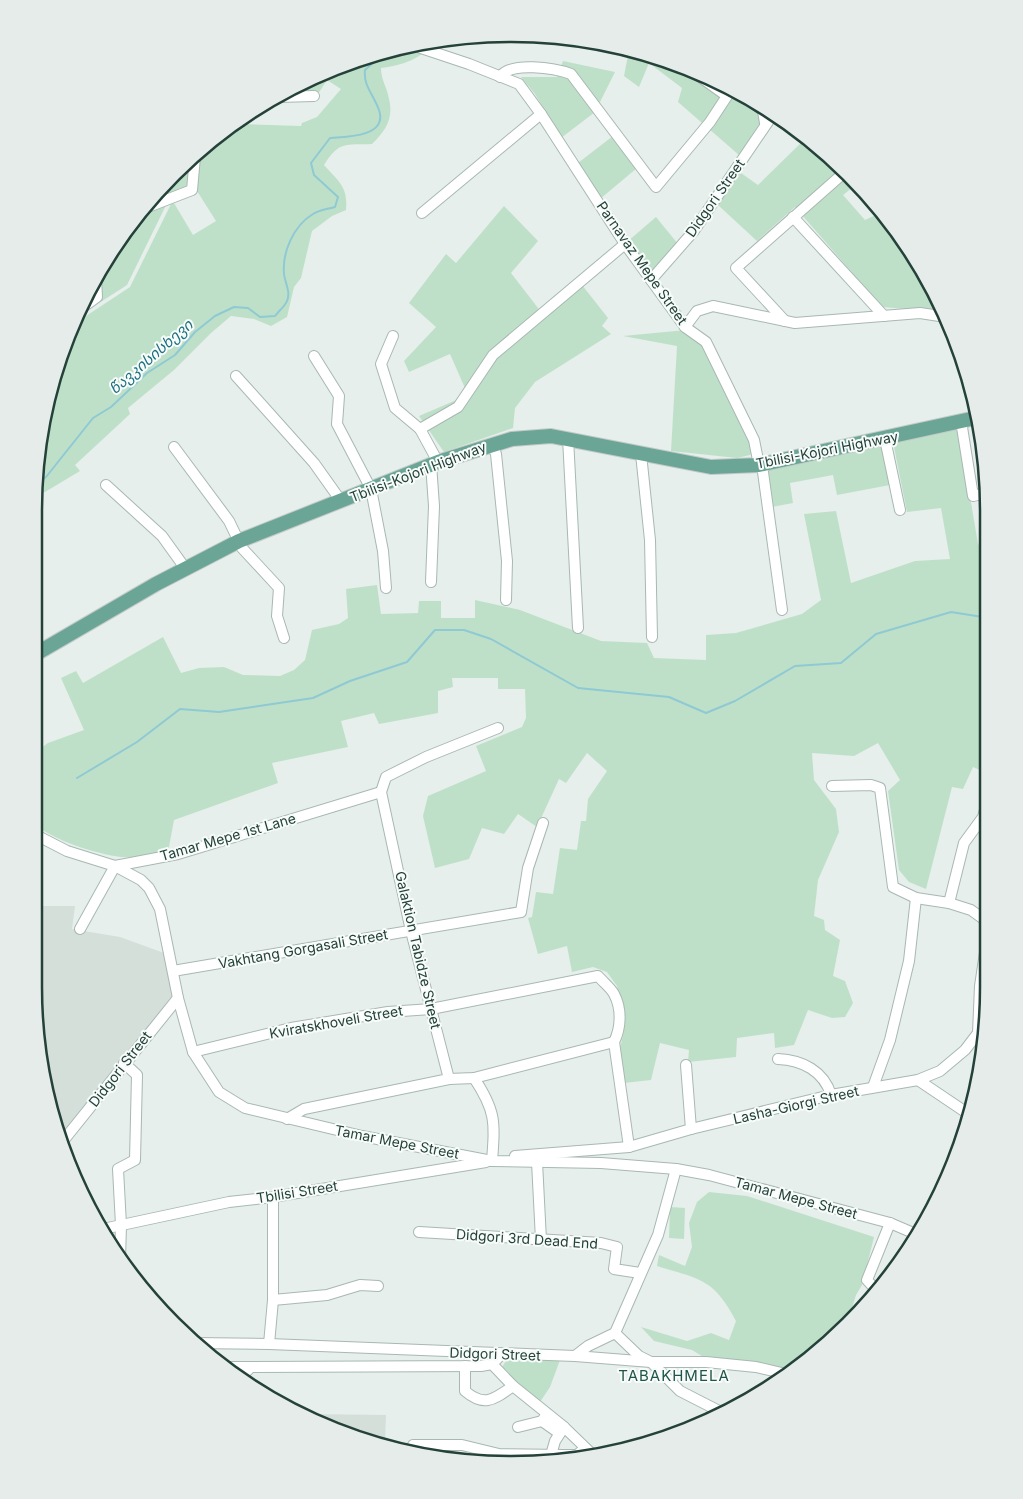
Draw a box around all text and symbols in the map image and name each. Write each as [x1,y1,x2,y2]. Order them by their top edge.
street label: Didgori Street [681,155,748,240]
street label: Parnavaz Mepe Street [593,198,692,328]
water label: წავკისისხევი [105,314,197,398]
street label: Tbilisi-Kojori Highway [754,427,900,472]
street label: Tbilisi-Kojori Highway [347,438,488,505]
street label: Tamar Mepe 1st Lane [158,809,298,864]
street label: Galaktion Tabidze Street [392,869,445,1031]
street label: Vakhtang Gorgasali Street [217,925,389,972]
street label: Kviratskhoveli Street [268,1001,404,1042]
street label: Didgori Street [85,1027,155,1110]
street label: Lasha-Giorgi Street [731,1082,861,1127]
street label: Tamar Mepe Street [334,1121,461,1162]
street label: Tamar Mepe Street [733,1173,860,1222]
street label: Tbilisi Street [255,1177,339,1206]
street label: Didgori 3rd Dead End [456,1225,599,1252]
street label: Didgori Street [449,1343,541,1364]
district label: TABAKHMELA [618,1366,730,1385]

